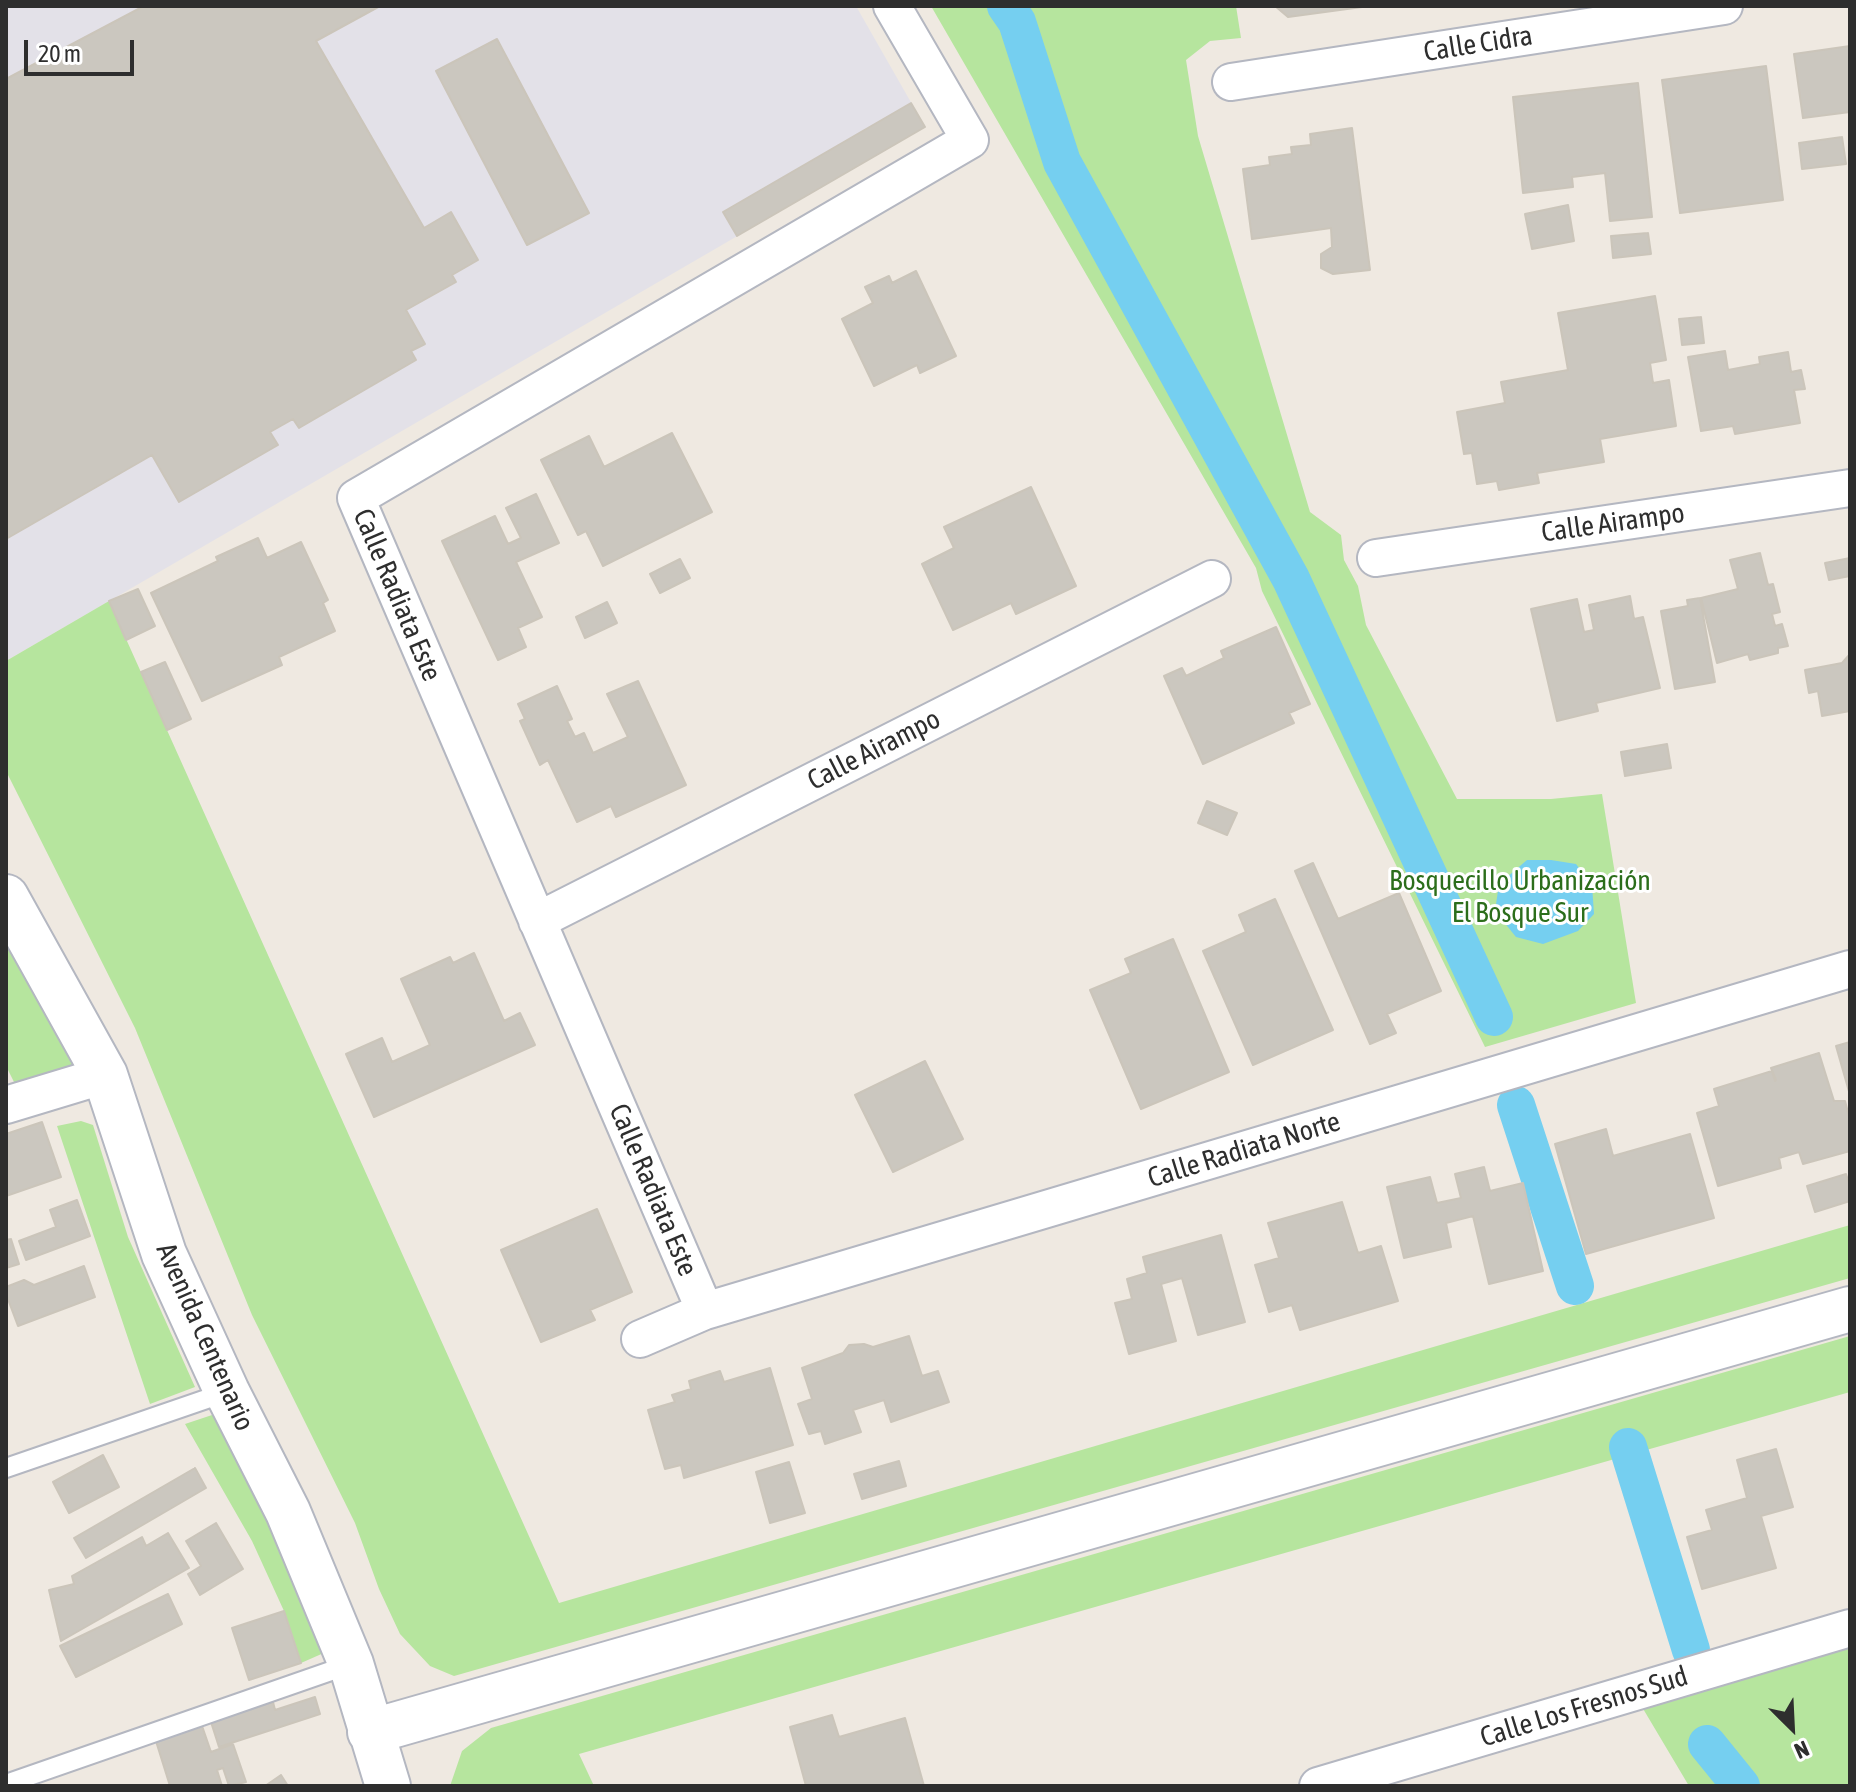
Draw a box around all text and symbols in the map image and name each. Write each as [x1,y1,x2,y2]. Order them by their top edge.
street label: Calle Cidra [1421,19,1535,69]
scale bar [28,24,138,74]
text: 20 m [38,40,81,67]
street label: Calle Airampo [1539,496,1687,550]
street label: Calle Radiata Este [346,504,448,686]
street label: Calle Airampo [802,702,946,798]
park label: Bosquecillo Urbanización El Bosque Sur [1389,864,1651,930]
street label: Calle Radiata Este [602,1099,704,1281]
street label: Calle Radiata Norte [1144,1105,1344,1195]
street label: Avenida Centenario [149,1238,261,1436]
street label: Calle Los Fresnos Sud [1476,1659,1692,1755]
north arrow [1752,1688,1832,1768]
text: N [1791,1735,1813,1764]

